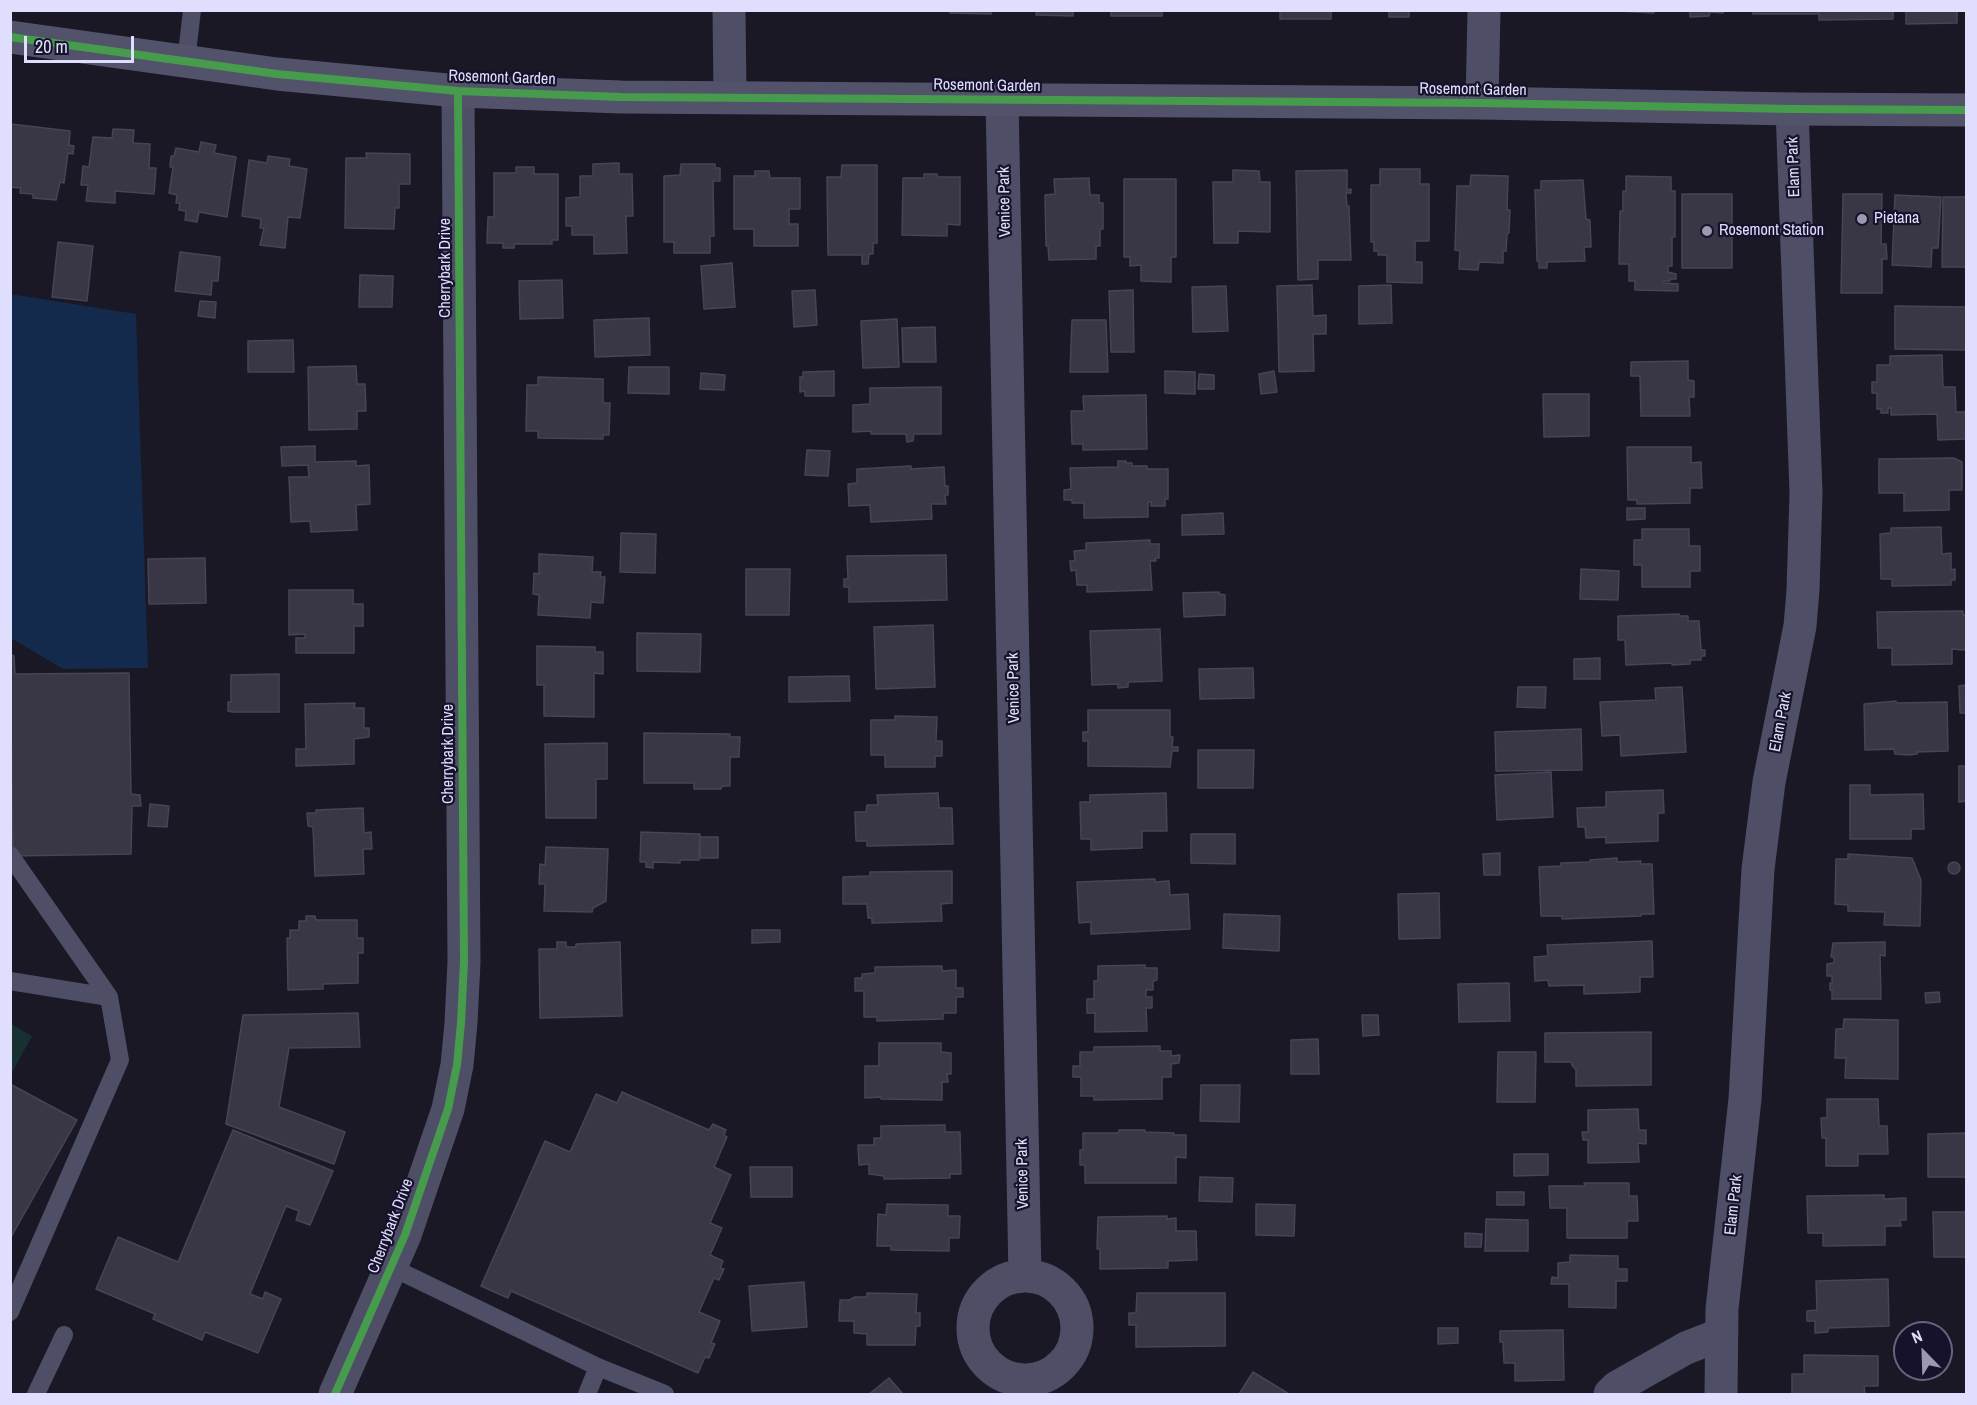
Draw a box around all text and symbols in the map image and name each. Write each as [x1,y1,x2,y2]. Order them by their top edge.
scale bar [27,24,136,62]
text: 20 m [35,34,68,59]
street label: Rosemont Garden [448,67,556,89]
street label: Rosemont Garden [933,75,1041,97]
street label: Rosemont Garden [1419,79,1527,101]
street label: Elam Park [1783,136,1805,198]
street label: Venice Park [995,166,1015,238]
place label: Pietana [1874,209,1919,229]
marker: Pietana [1855,212,1869,226]
street label: Cherrybark Drive [436,218,456,318]
place label: Rosemont Station [1719,221,1824,241]
marker: Rosemont Station [1700,224,1714,238]
street label: Venice Park [1004,652,1024,724]
street label: Elam Park [1766,690,1796,754]
street label: Cherrybark Drive [439,704,459,804]
street label: Venice Park [1013,1138,1033,1210]
street label: Elam Park [1721,1174,1747,1236]
street label: Cherrybark Drive [364,1176,418,1276]
north arrow [1893,1321,1953,1381]
text: N [1908,1324,1925,1348]

